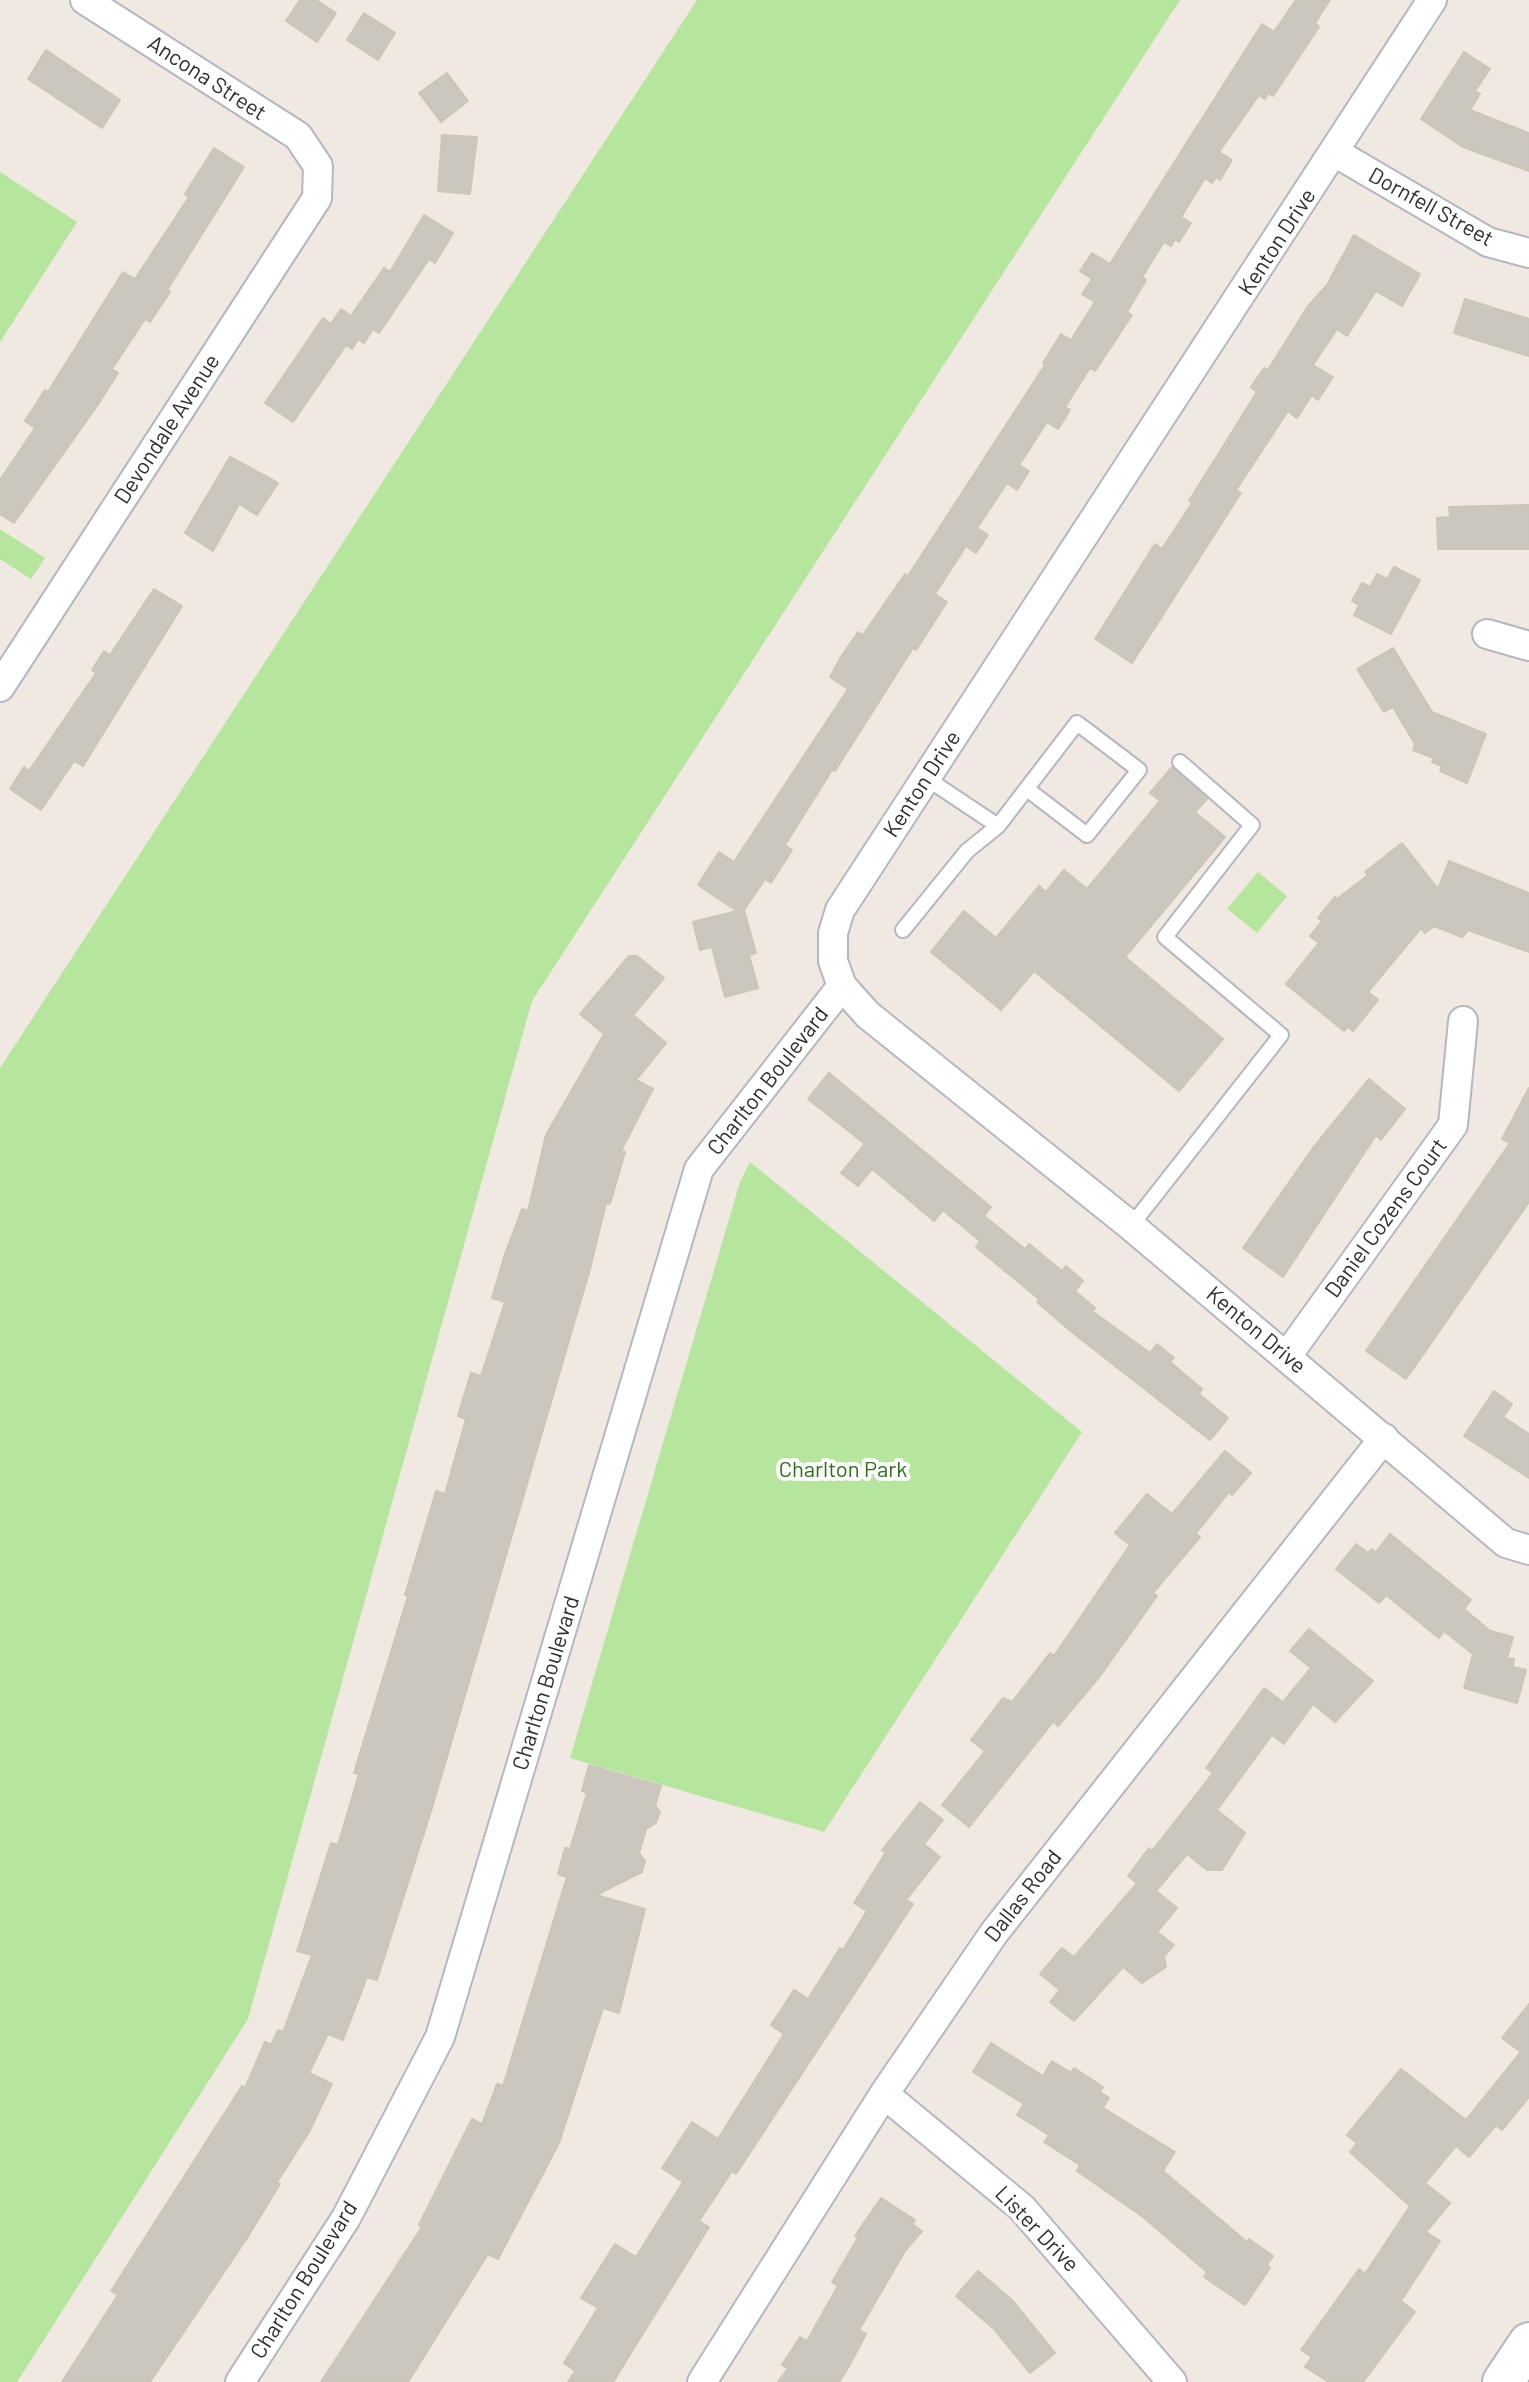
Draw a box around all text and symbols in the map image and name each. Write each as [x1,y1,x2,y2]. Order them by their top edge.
street label: Ancona Street [143,30,271,126]
street label: Dornfell Street [1364,162,1498,252]
street label: Kenton Drive [1233,184,1321,300]
street label: Devondale Avenue [109,349,225,509]
street label: Kenton Drive [878,726,966,842]
street label: Charlton Boulevard [702,1002,834,1160]
street label: Daniel Cozens Court [1319,1133,1453,1303]
street label: Kenton Drive [1201,1281,1311,1379]
park label: Charlton Park [779,1457,907,1483]
street label: Charlton Boulevard [507,1593,585,1773]
street label: Dallas Road [979,1845,1067,1947]
street label: Lister Drive [989,2180,1085,2278]
street label: Charlton Boulevard [245,2196,363,2364]

